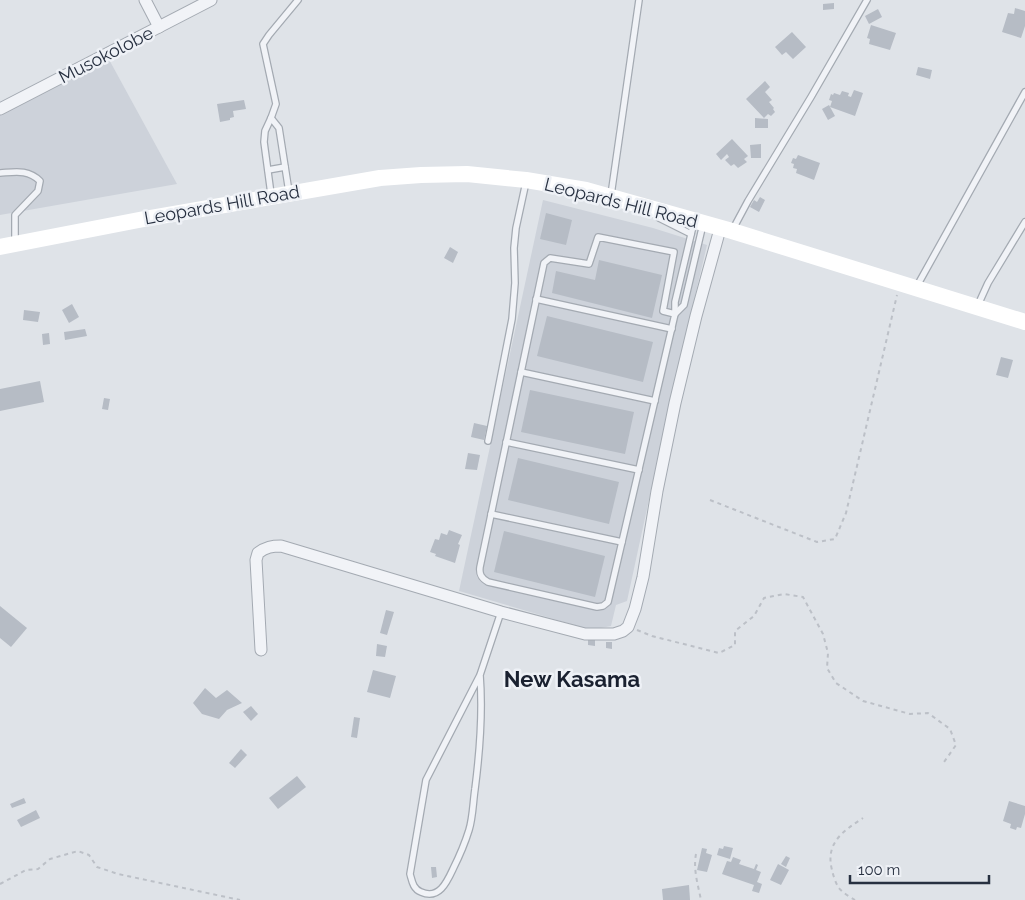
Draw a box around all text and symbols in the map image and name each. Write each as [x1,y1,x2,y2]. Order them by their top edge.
street label: Musokolobe [55,22,157,87]
street label: Leopards Hill Road [542,173,700,232]
street label: Leopards Hill Road [143,181,301,229]
district label: New Kasama [504,666,640,692]
scale bar [850,852,989,884]
text: 100 m [858,861,900,879]

